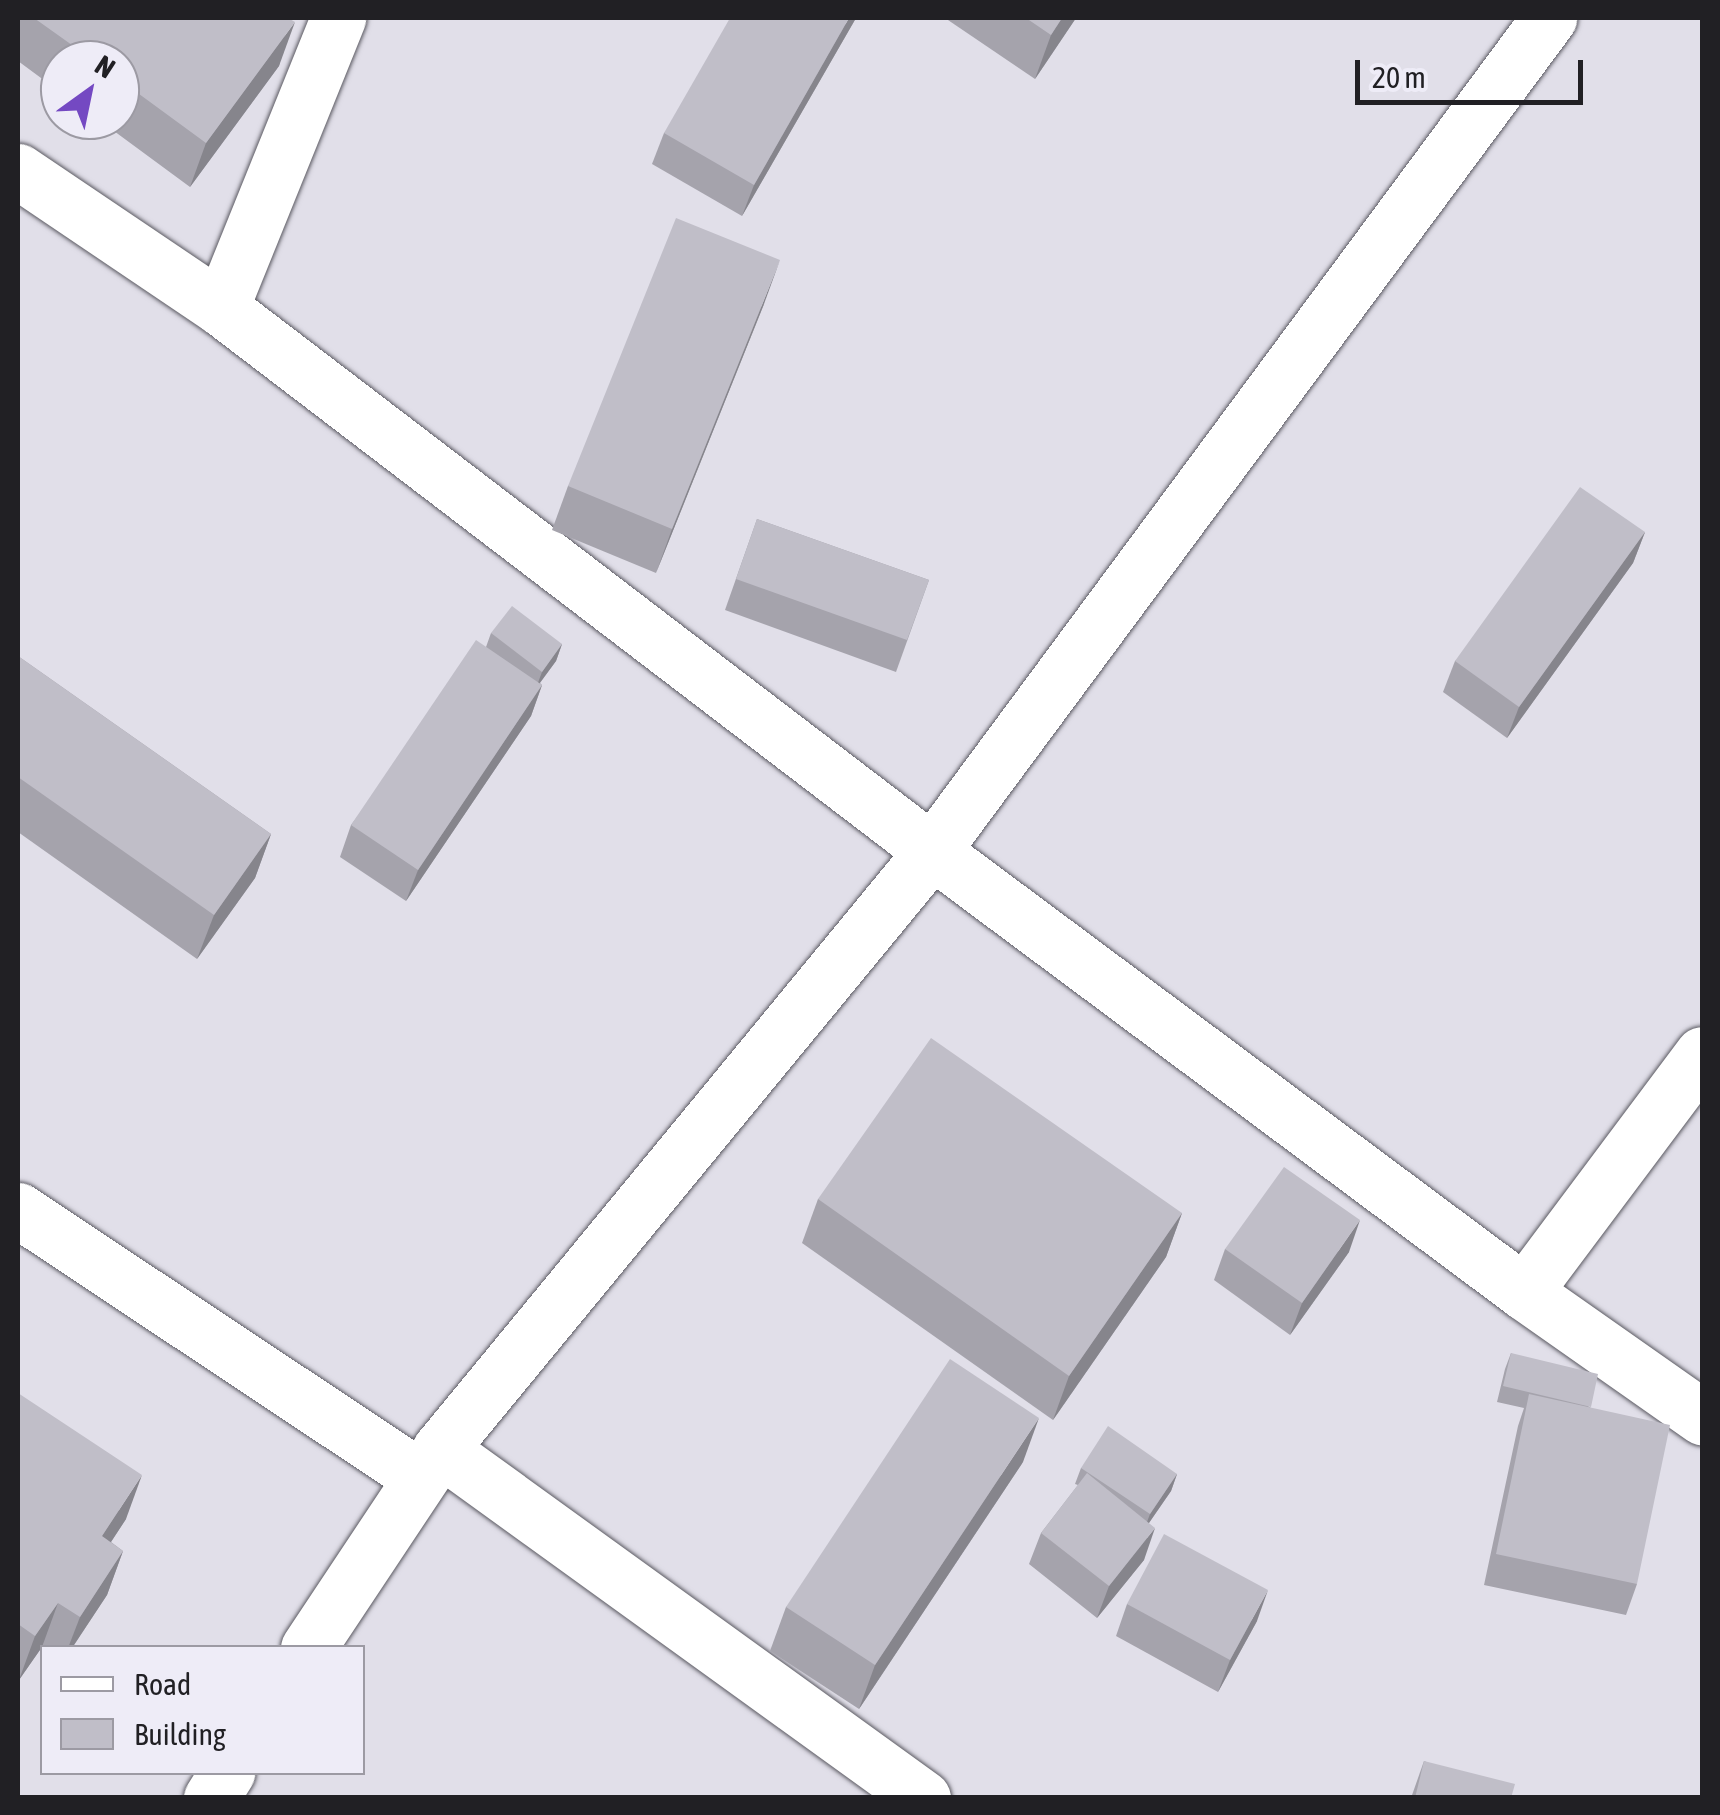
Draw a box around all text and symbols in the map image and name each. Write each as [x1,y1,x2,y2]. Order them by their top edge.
north arrow [40,40,140,140]
scale bar [1360,40,1588,102]
text: N [90,49,121,84]
text: 20 m [1372,60,1426,94]
legend [40,1645,365,1775]
text: Road [134,1667,191,1701]
text: Building [134,1717,226,1751]

